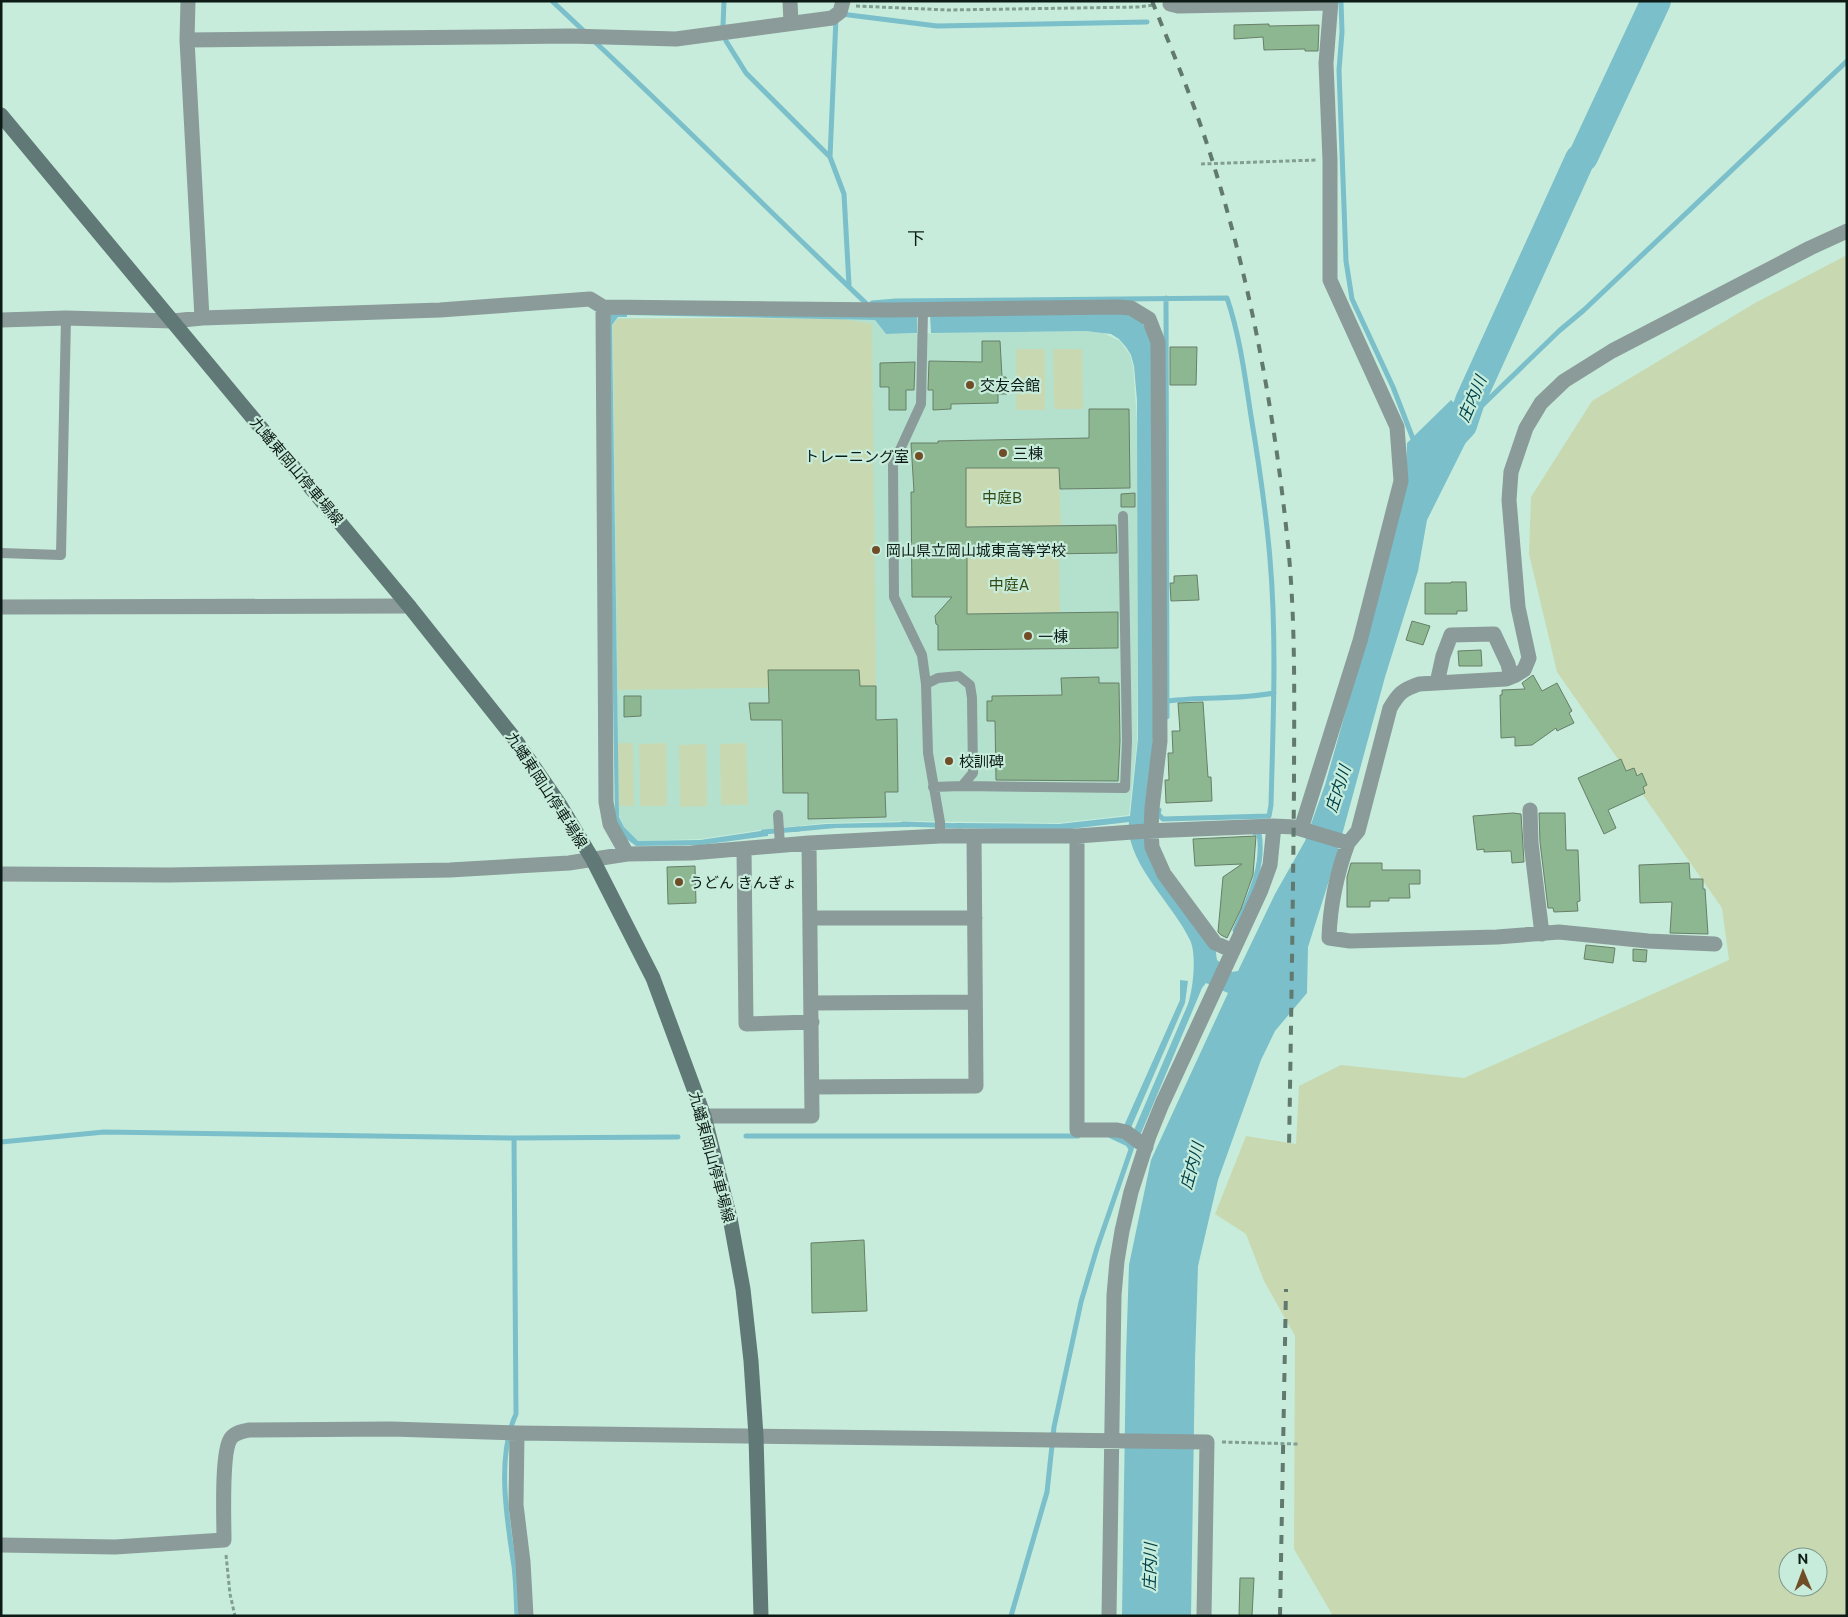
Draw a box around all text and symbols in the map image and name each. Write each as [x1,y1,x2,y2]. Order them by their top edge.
district label: 下 [907,228,925,249]
water label: 庄内川 [1454,371,1491,425]
place label: 交友会館 [980,377,1040,394]
marker: 交友会館 [964,379,976,391]
street label: 九蟠東岡山停車場線 [247,414,347,528]
place label: 三棟 [1013,445,1043,462]
marker: 三棟 [997,447,1009,459]
place label: トレーニング室 [804,448,909,465]
marker: トレーニング室 [913,450,925,462]
park label: 中庭B [982,489,1022,506]
place label: 岡山県立岡山城東高等学校 [886,542,1066,559]
marker: 岡山県立岡山城東高等学校 [870,544,882,556]
park label: 中庭A [989,576,1030,593]
place label: 一棟 [1038,628,1068,645]
marker: 一棟 [1022,630,1034,642]
street label: 九蟠東岡山停車場線 [503,729,591,851]
place label: 校訓碑 [959,753,1004,770]
marker: 校訓碑 [943,755,955,767]
water label: 庄内川 [1322,761,1355,815]
place label: うどん きんぎょ [689,874,797,891]
marker: うどん きんぎょ [673,876,685,888]
street label: 九蟠東岡山停車場線 [686,1090,738,1224]
water label: 庄内川 [1177,1138,1208,1192]
water label: 庄内川 [1140,1541,1160,1591]
north arrow [1778,1547,1828,1597]
text: N [1797,1551,1808,1567]

